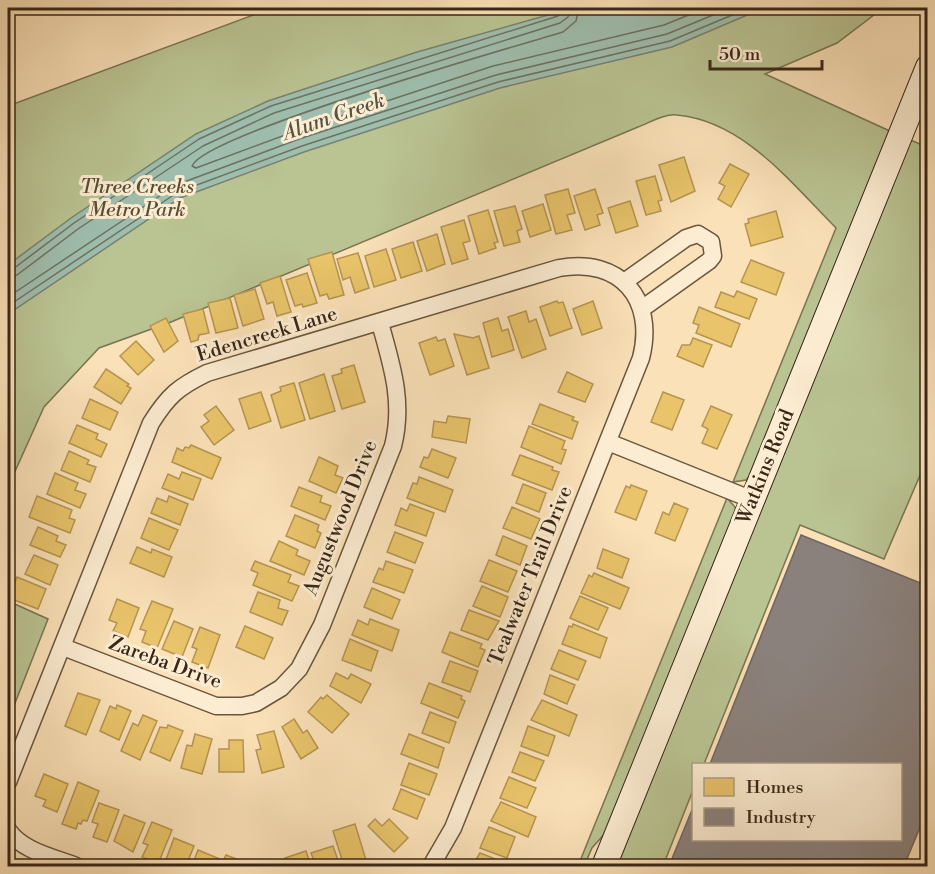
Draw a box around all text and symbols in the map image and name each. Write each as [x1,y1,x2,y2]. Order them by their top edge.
scale bar [710,33,822,71]
text: 50 m [719,43,761,66]
water label: Alum Creek [278,87,388,147]
park label: Three Creeks Metro Park [80,175,194,223]
street label: Edencreek Lane [194,302,340,368]
street label: Watkins Road [731,405,801,529]
street label: Augustwood Drive [298,437,384,600]
street label: Tealwater Trail Drive [484,482,578,670]
street label: Zareba Drive [105,631,225,695]
legend [692,763,902,841]
text: Homes [746,776,803,799]
text: Industry [746,806,816,829]

